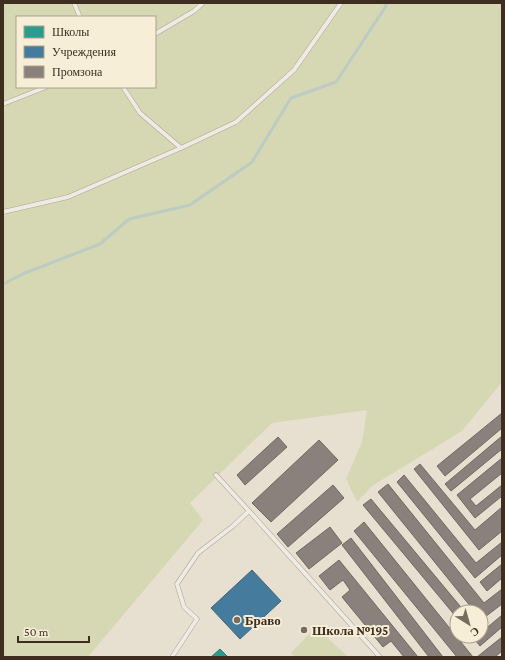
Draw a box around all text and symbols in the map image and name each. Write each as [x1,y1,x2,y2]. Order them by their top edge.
legend [16,16,156,88]
text: Школы [52,25,89,39]
text: Учреждения [52,45,116,59]
text: Промзона [52,65,103,79]
north arrow [449,604,489,644]
place label: Браво [245,613,281,628]
marker: Браво [232,615,242,625]
scale bar [18,618,89,644]
place label: Школа №195 [312,623,388,638]
text: 50 m [24,625,49,639]
marker: Школа №195 [299,625,309,635]
text: С [468,625,482,639]

